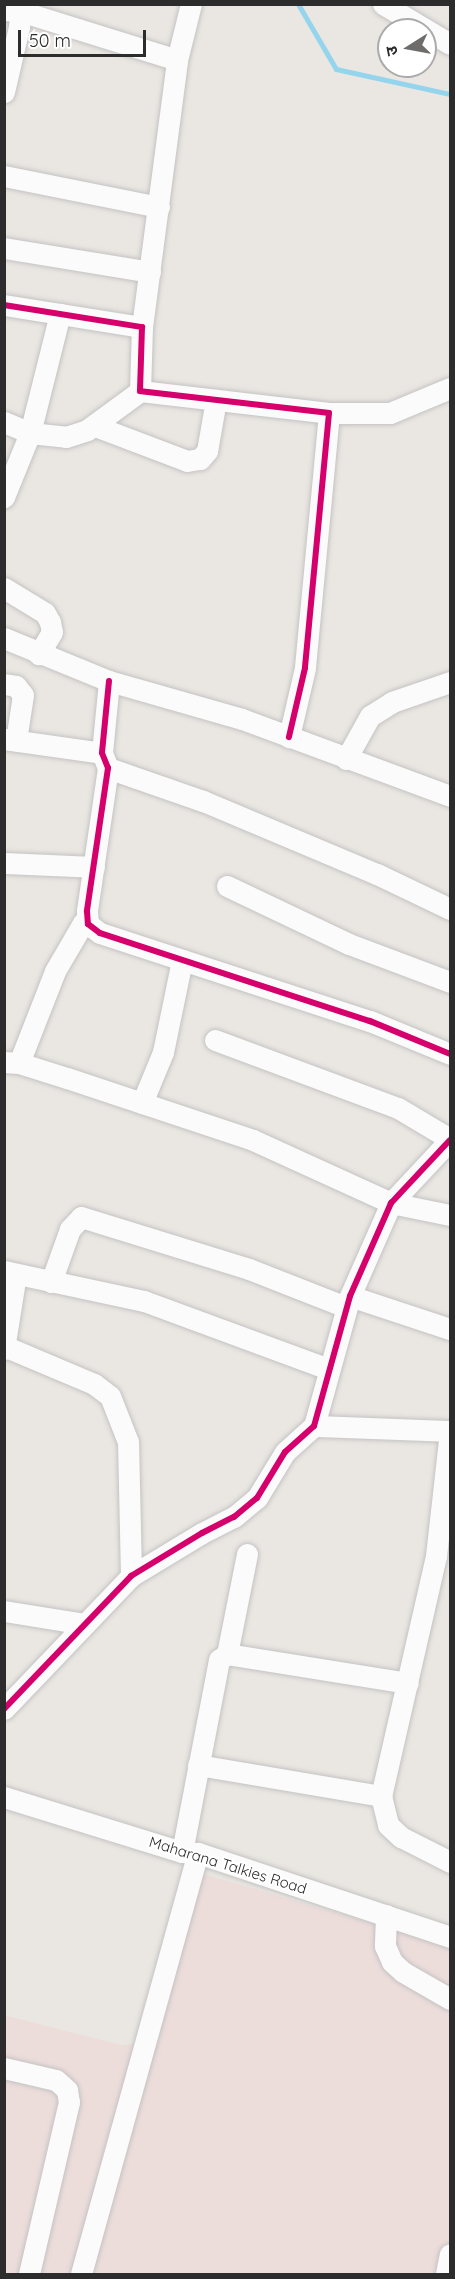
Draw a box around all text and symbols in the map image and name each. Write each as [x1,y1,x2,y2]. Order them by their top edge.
scale bar [21,18,148,56]
north arrow [377,18,437,78]
text: 50 m [29,29,71,52]
text: उ [381,45,402,58]
street label: Maharana Talkies Road [147,1832,309,1898]

